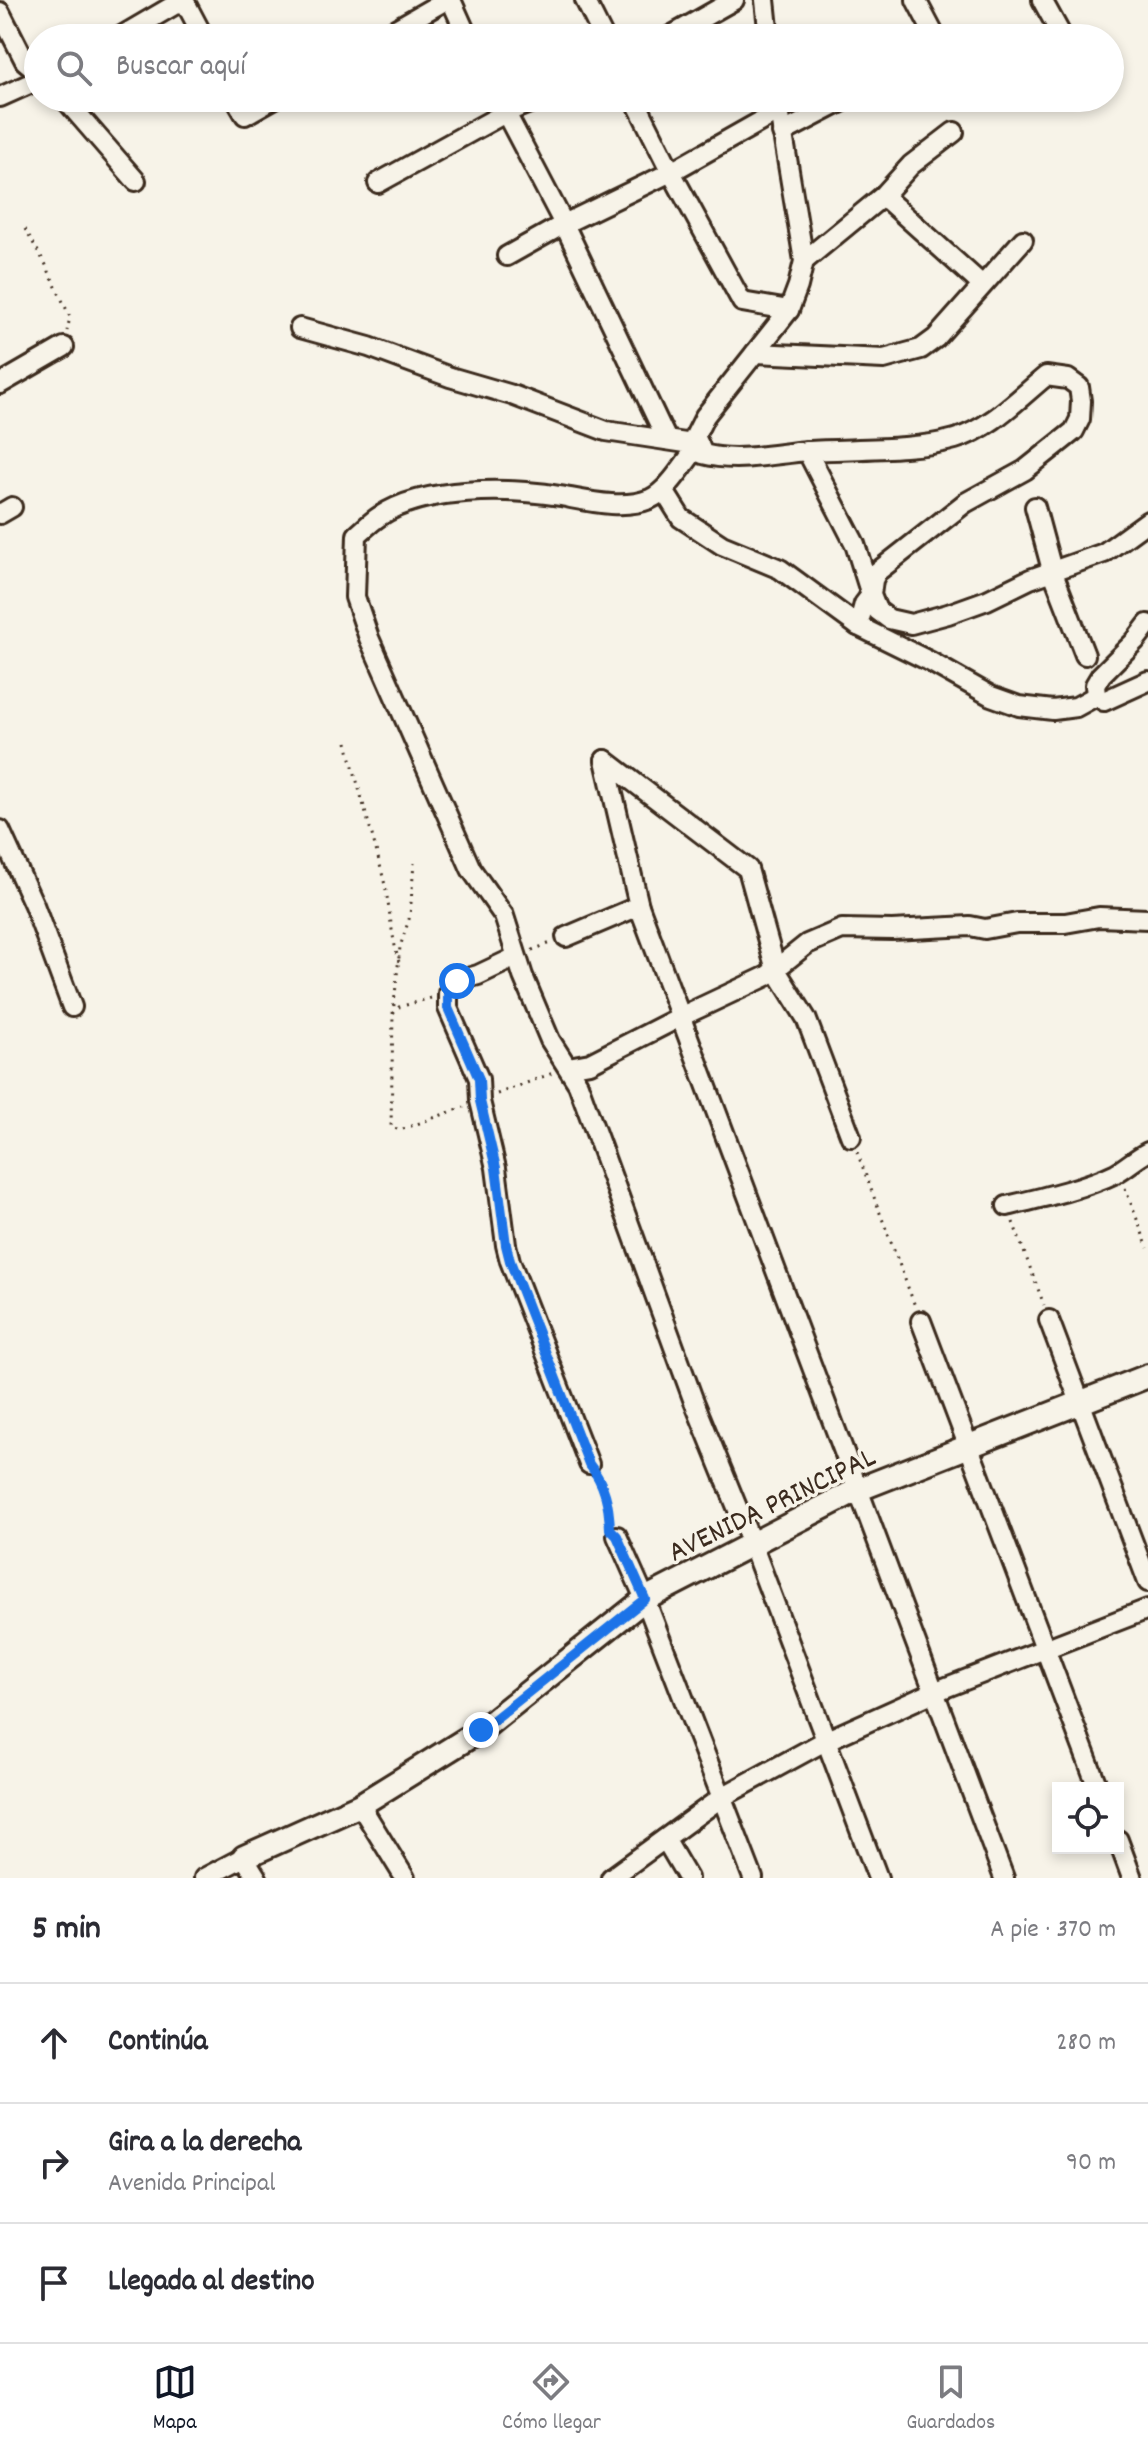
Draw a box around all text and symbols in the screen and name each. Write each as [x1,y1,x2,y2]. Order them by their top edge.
search box [24,24,1124,112]
icon: search [52,46,96,90]
text: Buscar aquí [116,47,246,90]
route start [439,963,475,999]
street label: AVENIDA PRINCIPAL [662,1438,884,1576]
route end [463,1712,499,1748]
map controls [1052,1782,1124,1854]
button: locate [1052,1782,1124,1854]
text: 5 min [32,1906,101,1955]
text: A pie · 370 m [990,1912,1116,1949]
icon: ahead [32,2021,76,2065]
text: Continúa [108,2022,207,2065]
text: 280 m [1056,2025,1116,2062]
text: Gira a la derecha [108,2123,301,2166]
icon: right [32,2141,76,2185]
text: 90 m [1066,2145,1116,2182]
text: Avenida Principal [108,2166,275,2203]
icon: arrive [32,2261,76,2305]
text: Llegada al destino [108,2262,315,2305]
tab: Mapa [153,2360,197,2439]
tab: Cómo llegar [502,2360,601,2439]
tab: Guardados [906,2360,995,2439]

